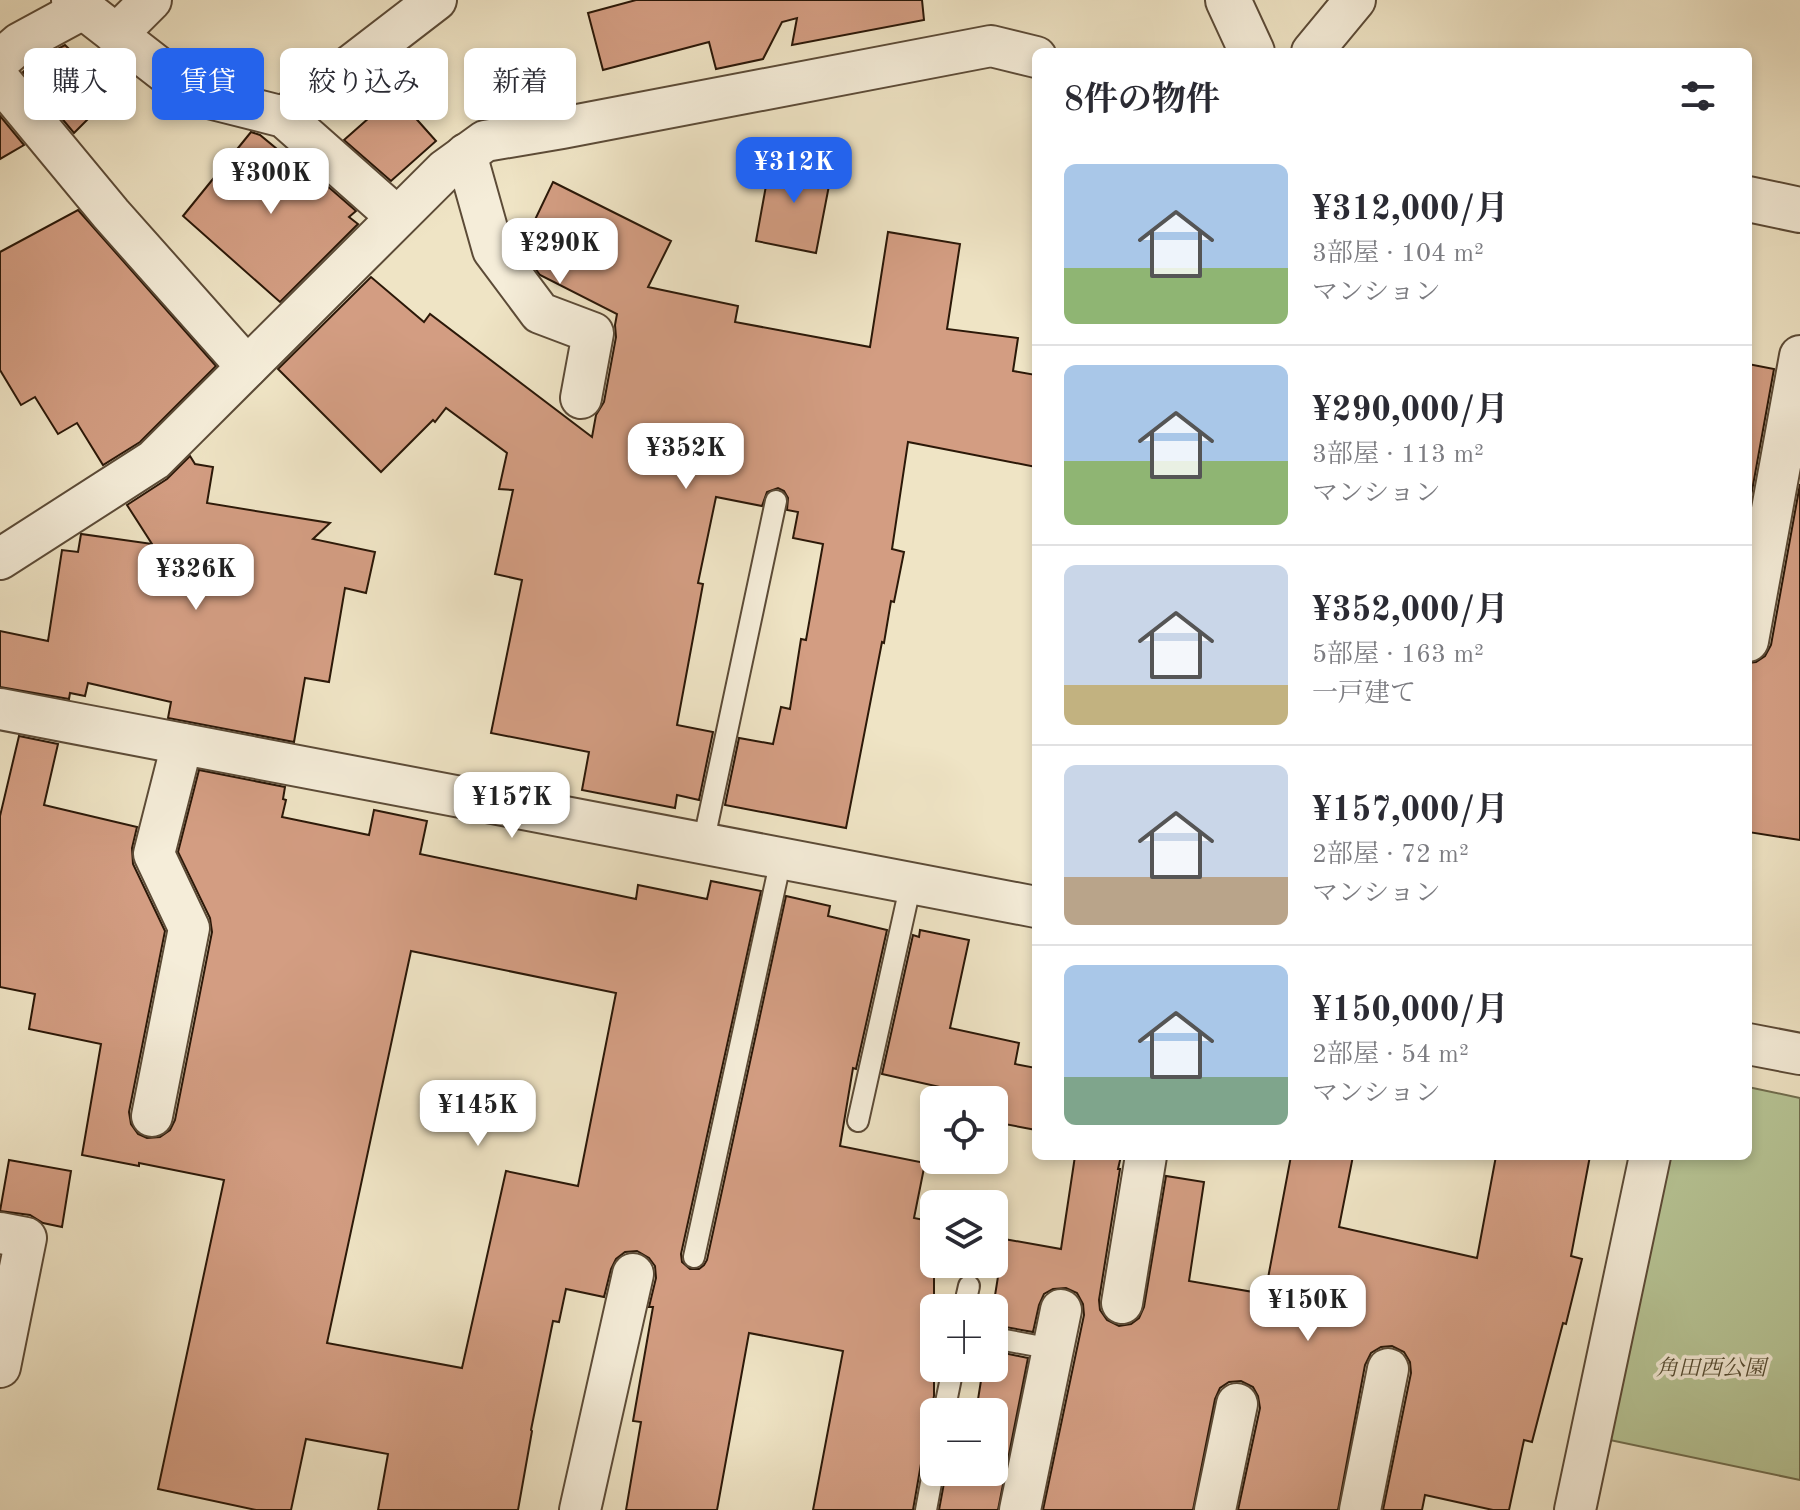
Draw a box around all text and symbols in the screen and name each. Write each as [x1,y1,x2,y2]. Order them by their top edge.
chip: 購入 [24,48,136,120]
chip: 賃貸 [152,48,264,120]
chip: 絞り込み [280,48,448,120]
chip: 新着 [464,48,576,120]
icon: filters [1676,74,1720,118]
text: 8件の物件 [1064,84,1220,118]
pin: ¥312K [738,137,850,205]
pin: ¥300K [215,148,327,216]
text: ¥312K [754,150,834,176]
text: ¥300K [231,161,311,187]
text: ¥312,000/月 [1312,193,1509,227]
icon: home [1128,196,1224,292]
pin: ¥290K [504,218,616,286]
text: ¥290K [520,231,600,257]
text: 3部屋 · 104 m² [1312,241,1484,267]
text: マンション [1312,280,1441,306]
text: ¥290,000/月 [1312,394,1509,428]
icon: home [1128,397,1224,493]
pin: ¥352K [630,423,742,491]
text: ¥352K [646,436,726,462]
text: 3部屋 · 113 m² [1312,442,1484,468]
text: マンション [1312,481,1441,507]
pin: ¥326K [140,544,252,612]
text: ¥326K [156,557,236,583]
text: ¥352,000/月 [1312,594,1509,628]
icon: home [1128,597,1224,693]
text: 5部屋 · 163 m² [1312,642,1484,668]
text: 一戸建て [1312,681,1416,707]
pin: ¥157K [456,772,568,840]
text: ¥157K [472,785,552,811]
text: ¥157,000/月 [1312,794,1509,828]
icon: home [1128,797,1224,893]
text: 2部屋 · 72 m² [1312,842,1469,868]
text: マンション [1312,881,1441,907]
text: ¥150,000/月 [1312,994,1509,1028]
icon: home [1128,997,1224,1093]
text: 2部屋 · 54 m² [1312,1042,1469,1068]
pin: ¥145K [422,1080,534,1148]
text: マンション [1312,1081,1441,1107]
map controls [920,1086,1008,1486]
button: locate [920,1086,1008,1174]
text: ¥145K [438,1093,518,1119]
button: layers [920,1190,1008,1278]
pin: ¥150K [1252,1275,1364,1343]
text: ¥150K [1268,1288,1348,1314]
button: + [920,1294,1008,1382]
park label: 角田西公園 [1656,1356,1769,1380]
button: − [920,1398,1008,1486]

